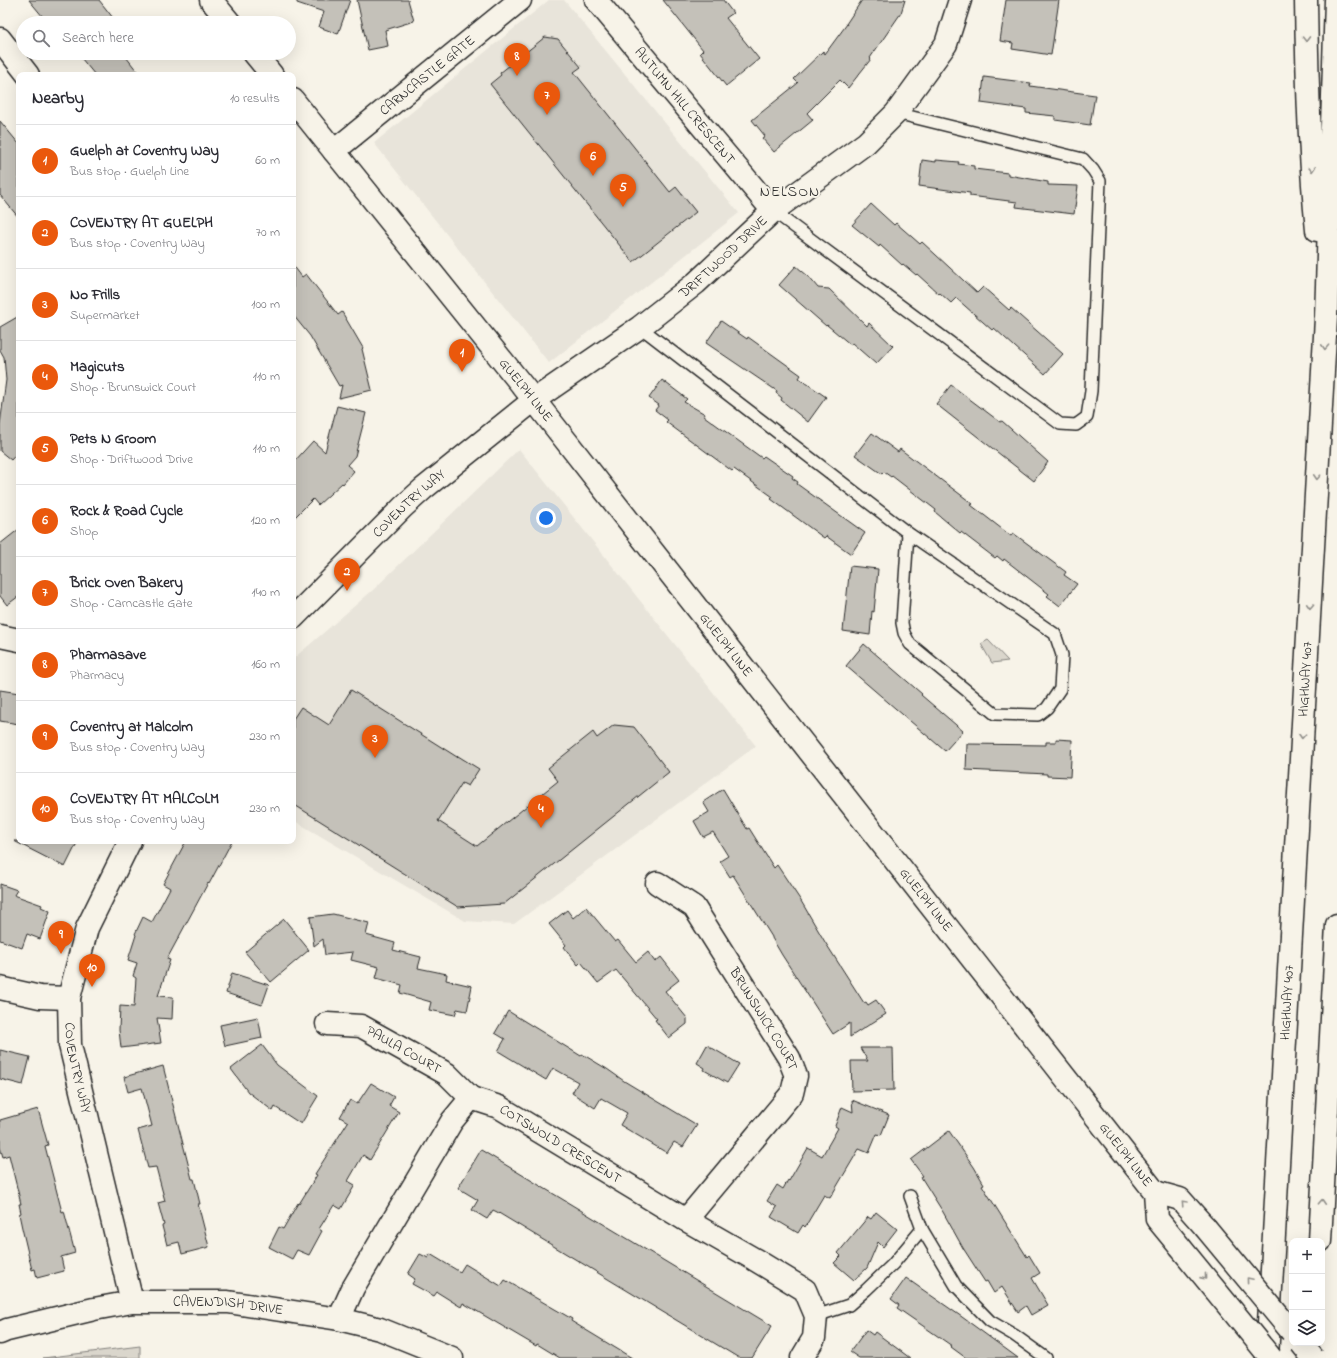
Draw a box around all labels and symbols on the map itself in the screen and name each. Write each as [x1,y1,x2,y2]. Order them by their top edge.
street label: CARNCASTLE GATE [375,30,480,121]
one-way arrow [1302,36,1310,42]
street label: AUTUMN HILL CRESCENT [629,42,740,169]
pin: 8 [504,43,530,76]
pin: 7 [534,82,560,115]
pin: 6 [580,143,606,176]
one-way arrow [1308,166,1316,172]
pin: 5 [610,174,636,207]
district label: NELSON [760,181,820,203]
street label: DRIFTWOOD DRIVE [673,211,772,304]
pin: 1 [449,339,475,372]
one-way arrow [1320,344,1329,350]
street label: GUELPH LINE [494,354,558,427]
street label: COVENTRY WAY [368,464,450,543]
one-way arrow [1313,474,1322,480]
your location [536,508,556,528]
pin: 2 [334,558,360,591]
one-way arrow [1305,603,1314,609]
street label: GUELPH LINE [694,608,758,682]
street label: HIGHWAY 407 [1293,641,1318,717]
pin: 3 [362,725,388,758]
one-way arrow [1298,733,1307,739]
pin: 4 [528,795,554,828]
street label: GUELPH LINE [894,863,958,936]
pin: 9 [48,921,74,954]
pin: 10 [79,954,105,987]
street label: BRUNSWICK COURT [723,962,803,1073]
street label: HIGHWAY 407 [1275,964,1300,1041]
street label: PAULA COURT [362,1020,445,1079]
street label: COVENTRY WAY [59,1022,97,1116]
street label: COTSWOLD CRESCENT [495,1099,625,1189]
street label: GUELPH LINE [1094,1118,1158,1191]
one-way arrow [1317,1199,1326,1205]
one-way arrow [1181,1200,1188,1208]
one-way arrow [1200,1273,1207,1280]
one-way arrow [1247,1278,1254,1285]
street label: CAVENDISH DRIVE [173,1292,285,1321]

